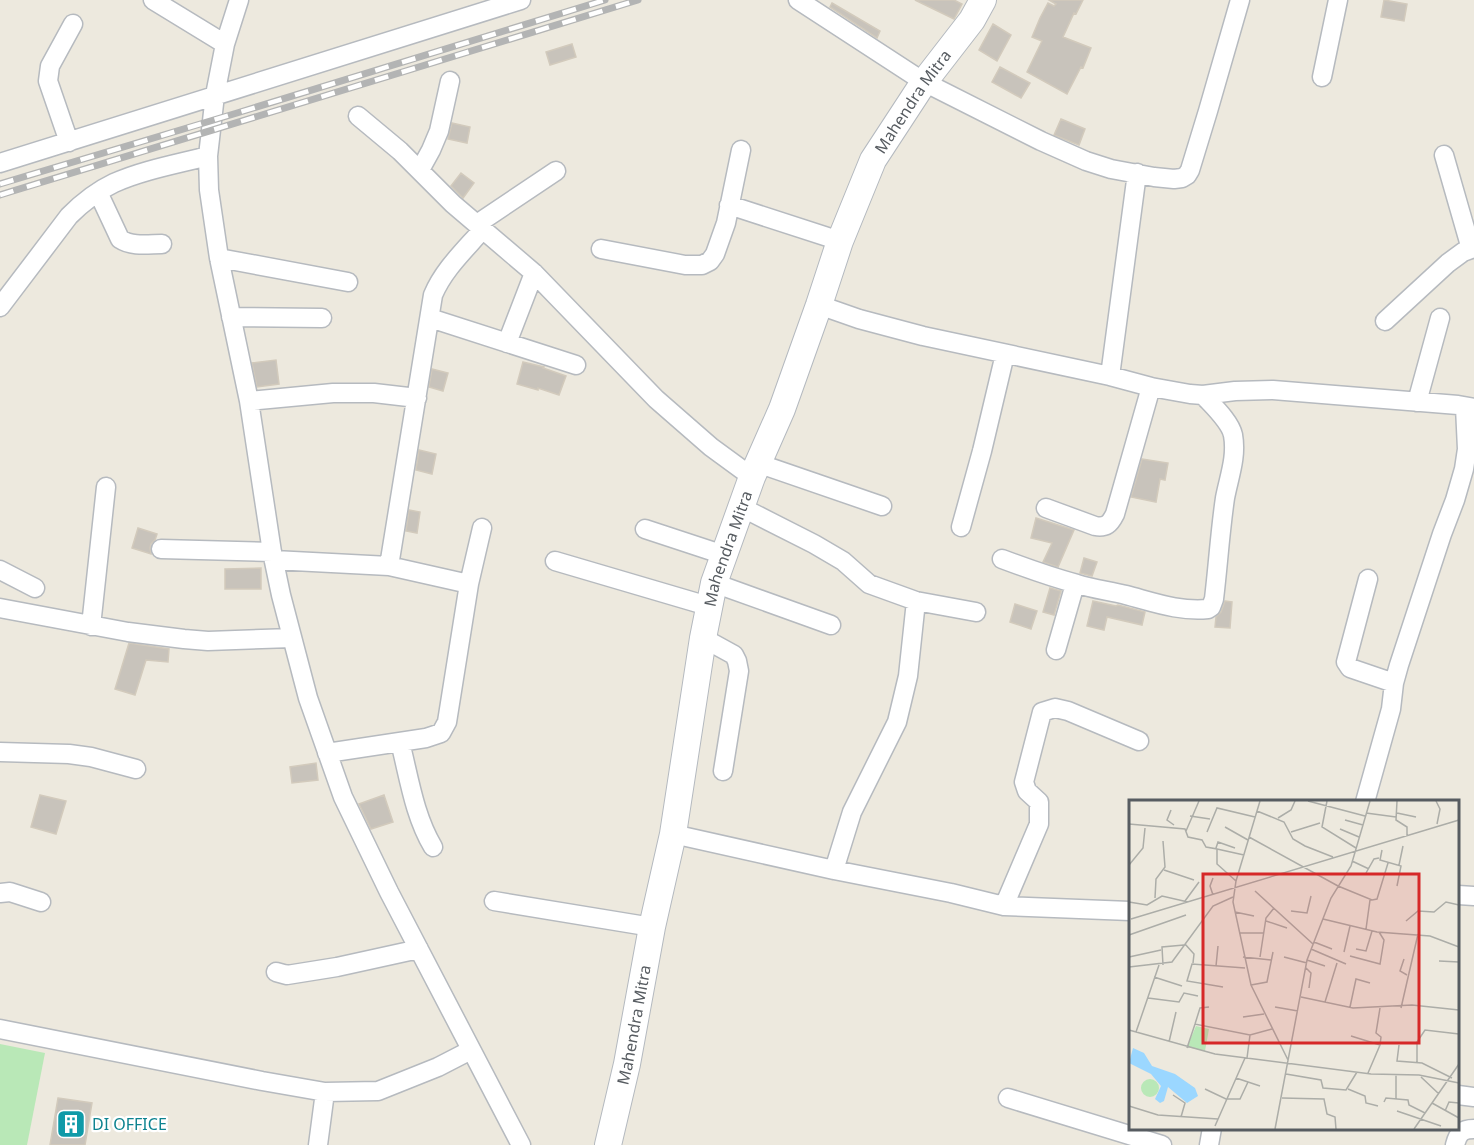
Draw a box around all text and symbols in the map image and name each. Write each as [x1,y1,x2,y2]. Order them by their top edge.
street label: Mahendra Mitra [869,45,956,158]
street label: Mahendra Mitra [699,488,757,609]
inset map [1129,800,1459,1130]
street label: Mahendra Mitra [612,963,656,1087]
building icon: DI OFFICE [55,1108,87,1140]
place label: DI OFFICE [92,1113,167,1135]

